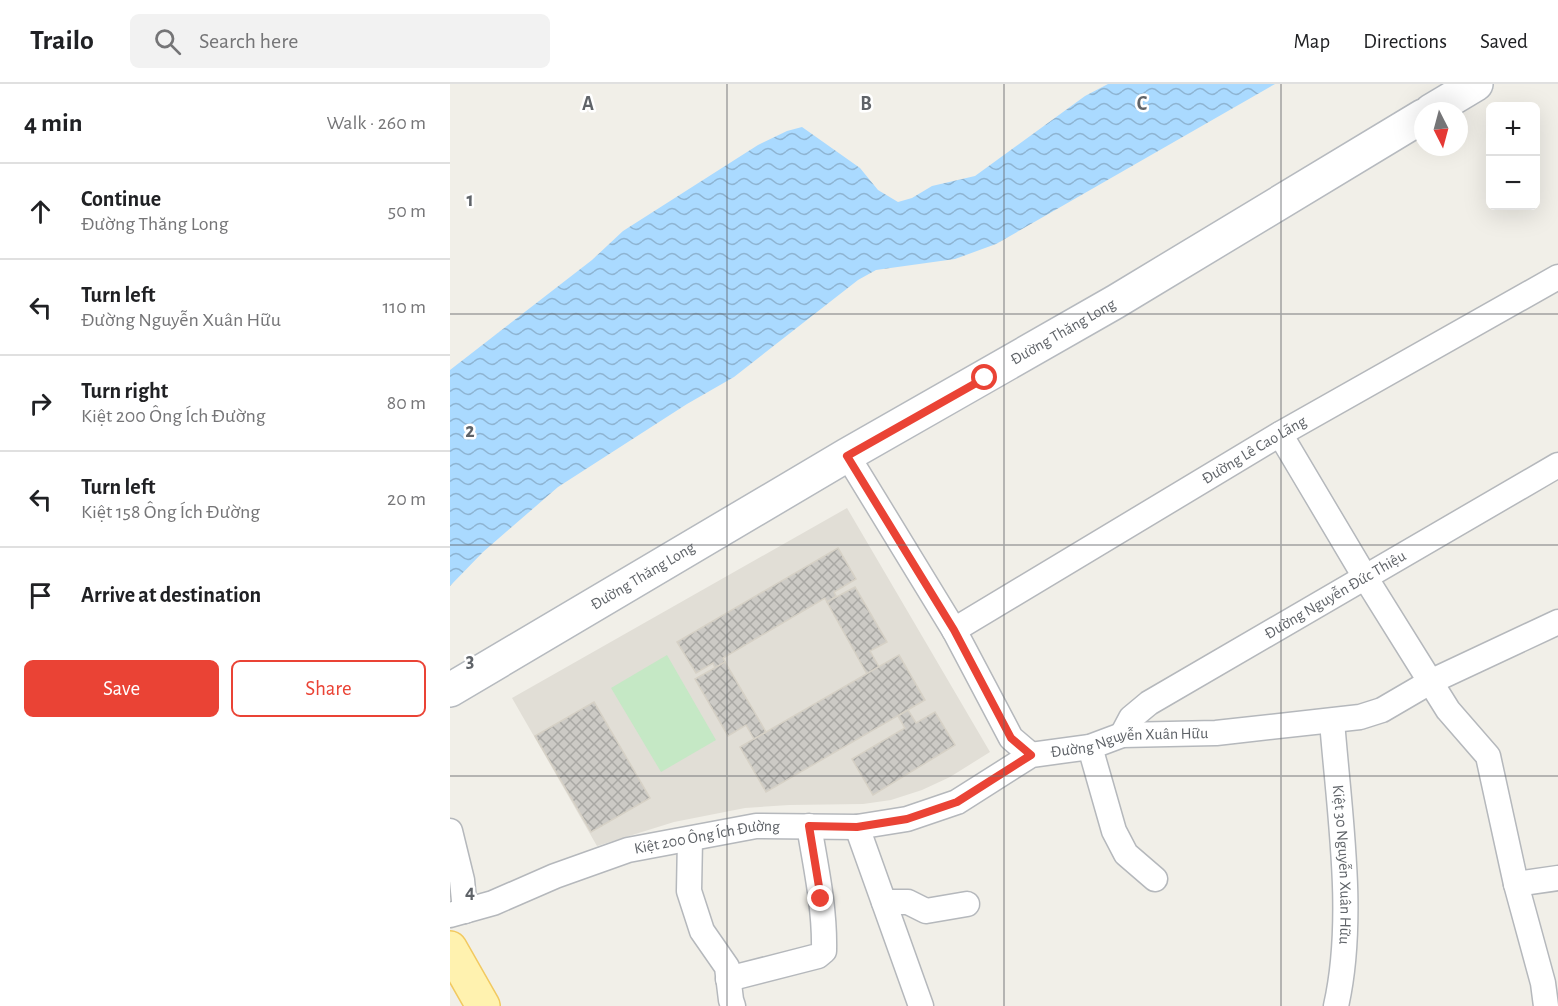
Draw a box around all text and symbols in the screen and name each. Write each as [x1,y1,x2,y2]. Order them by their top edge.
search box [130,14,550,68]
icon: search [151,25,184,58]
text: Trailo [30,27,94,55]
text: Search here [199,30,298,52]
text: Map [1294,31,1330,52]
text: Directions [1363,31,1447,52]
text: Saved [1480,31,1528,52]
text: A [582,94,594,114]
text: B [860,94,872,114]
text: C [1137,94,1148,114]
north arrow [1414,102,1468,156]
map controls [1486,102,1540,210]
button: + [1486,102,1540,156]
text: 4 min [24,110,83,136]
text: Walk · 260 m [326,113,426,133]
button: − [1486,156,1540,210]
text: Continue [81,188,161,210]
text: 1 [466,190,474,210]
icon: ahead [24,195,57,228]
text: 50 m [388,201,426,221]
text: Đường Thăng Long [81,214,228,234]
text: Turn left [81,284,155,306]
icon: left [24,291,57,324]
street label: Đường Thăng Long [1008,295,1118,368]
text: 110 m [382,297,426,317]
text: Đường Nguyễn Xuân Hữu [81,310,281,330]
route start [971,364,997,390]
text: Turn right [81,380,168,402]
icon: right [24,387,57,420]
text: 80 m [387,393,426,413]
text: Kiệt 200 Ông Ích Đường [81,406,266,426]
street label: Đường Lê Cao Lãng [1199,413,1309,487]
text: 2 [465,421,475,441]
text: Turn left [81,476,155,498]
icon: left [24,483,57,516]
text: 20 m [387,489,426,509]
text: Kiệt 158 Ông Ích Đường [81,502,260,522]
street label: Đường Thăng Long [588,539,698,613]
street label: Đường Nguyễn Đức Thiệu [1262,547,1409,642]
icon: arrive [24,579,57,612]
text: Arrive at destination [81,584,261,606]
text: 3 [466,651,474,671]
button: Save [24,660,219,717]
button: Share [231,660,426,717]
street label: Đường Nguyễn Xuân Hữu [1050,725,1208,760]
street label: Kiệt 30 Nguyễn Xuân Hữu [1330,784,1354,945]
street label: Kiệt 200 Ông Ích Đường [633,818,780,857]
text: 4 [465,882,475,902]
route end [807,885,833,911]

